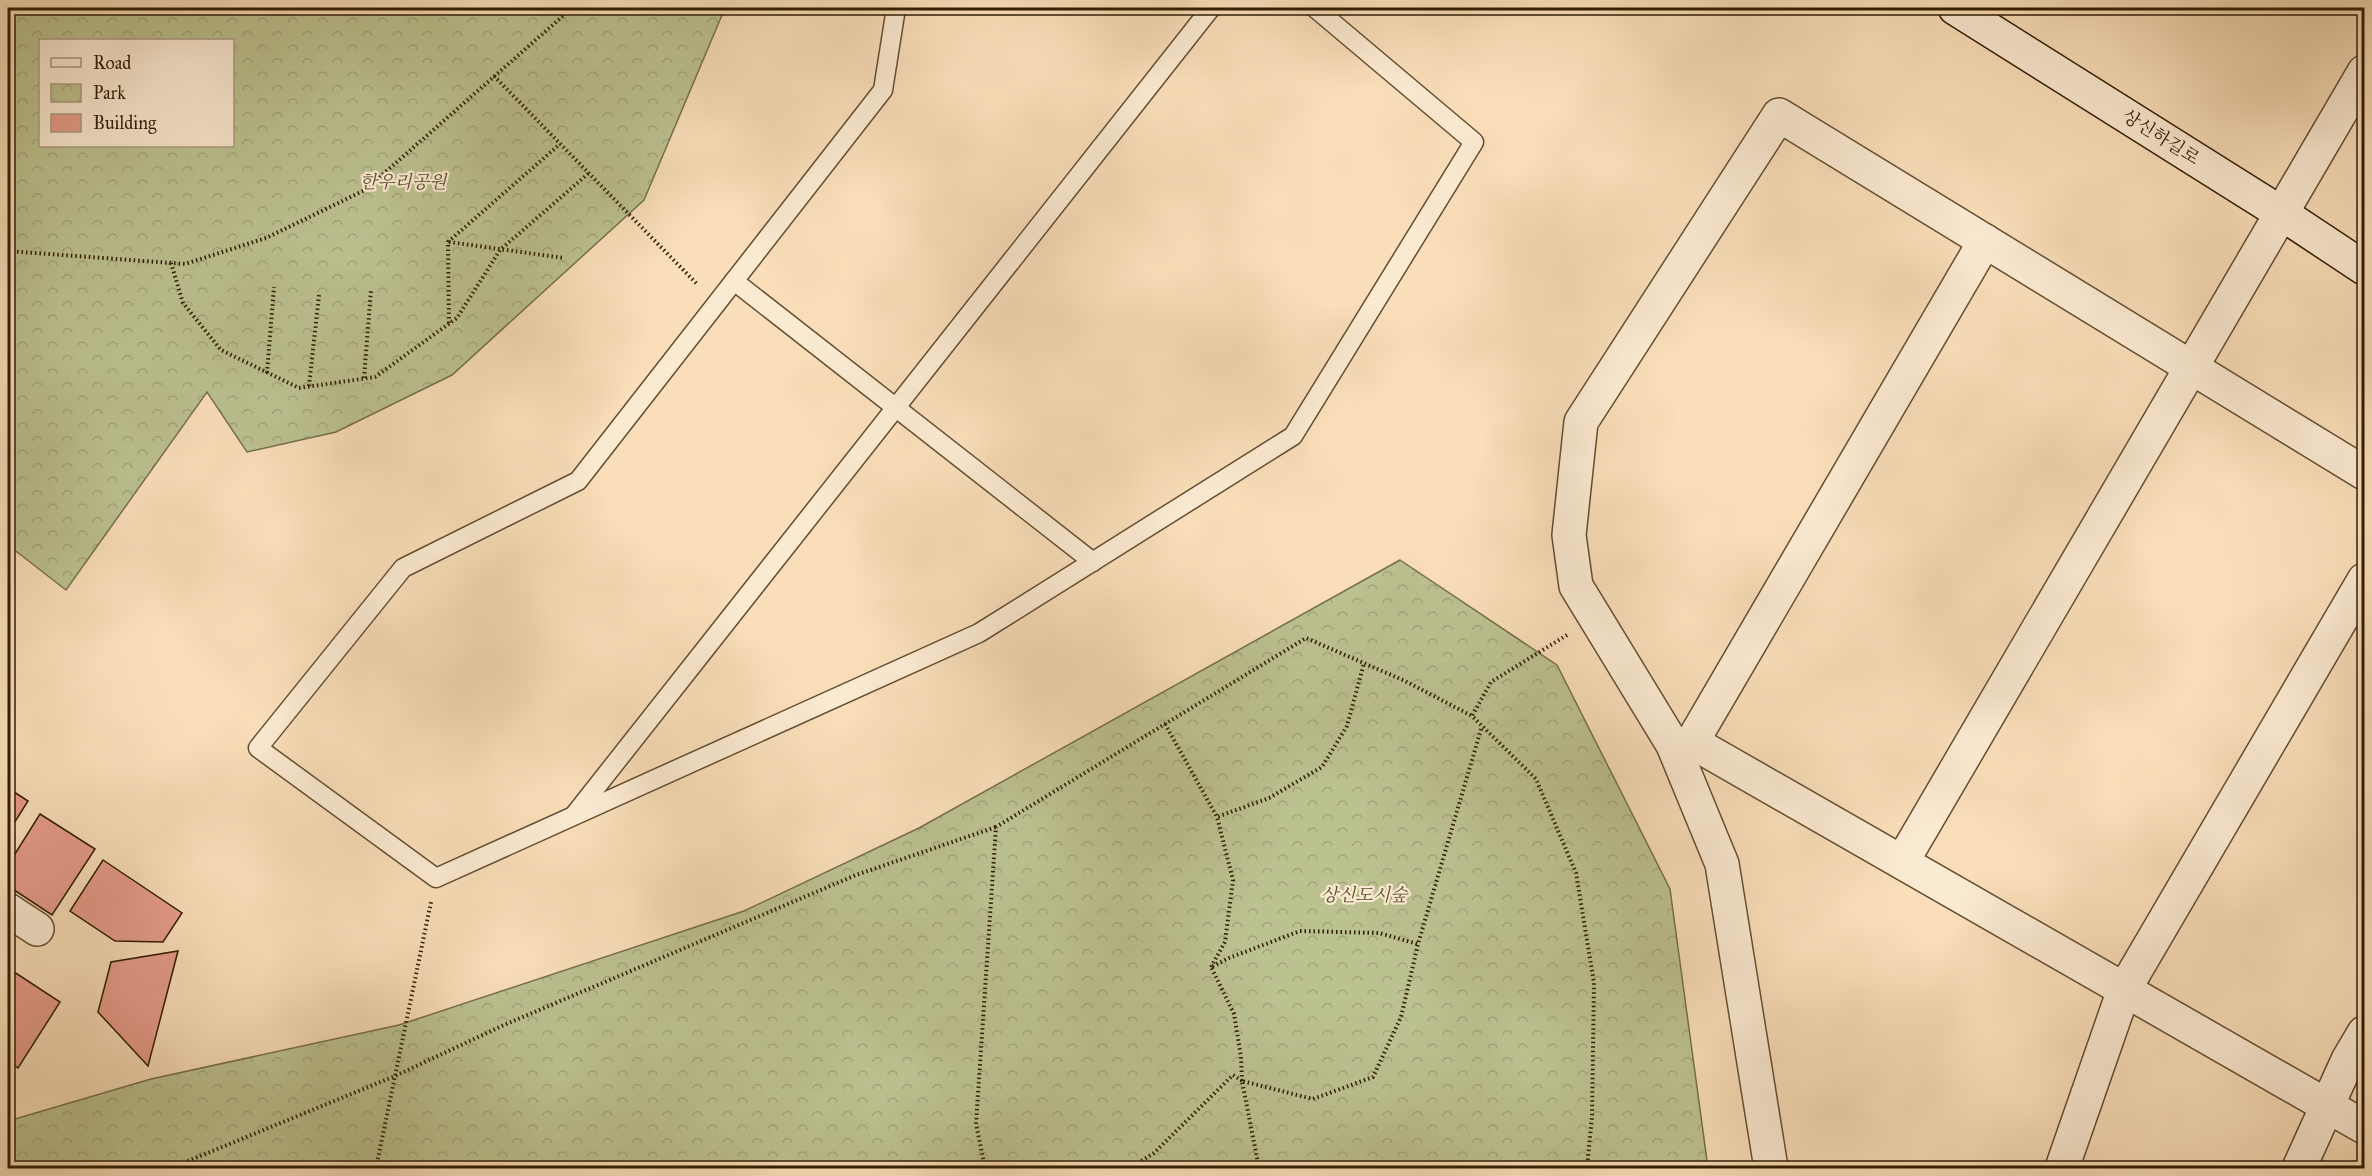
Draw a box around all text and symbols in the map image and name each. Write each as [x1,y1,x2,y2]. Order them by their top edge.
legend [39,39,234,147]
text: Road [93,52,131,74]
text: Park [93,82,126,104]
street label: 상신하길로 [2118,105,2204,169]
text: Building [93,112,157,135]
park label: 한우리공원 [360,171,448,193]
park label: 상신도시숲 [1321,884,1409,906]

